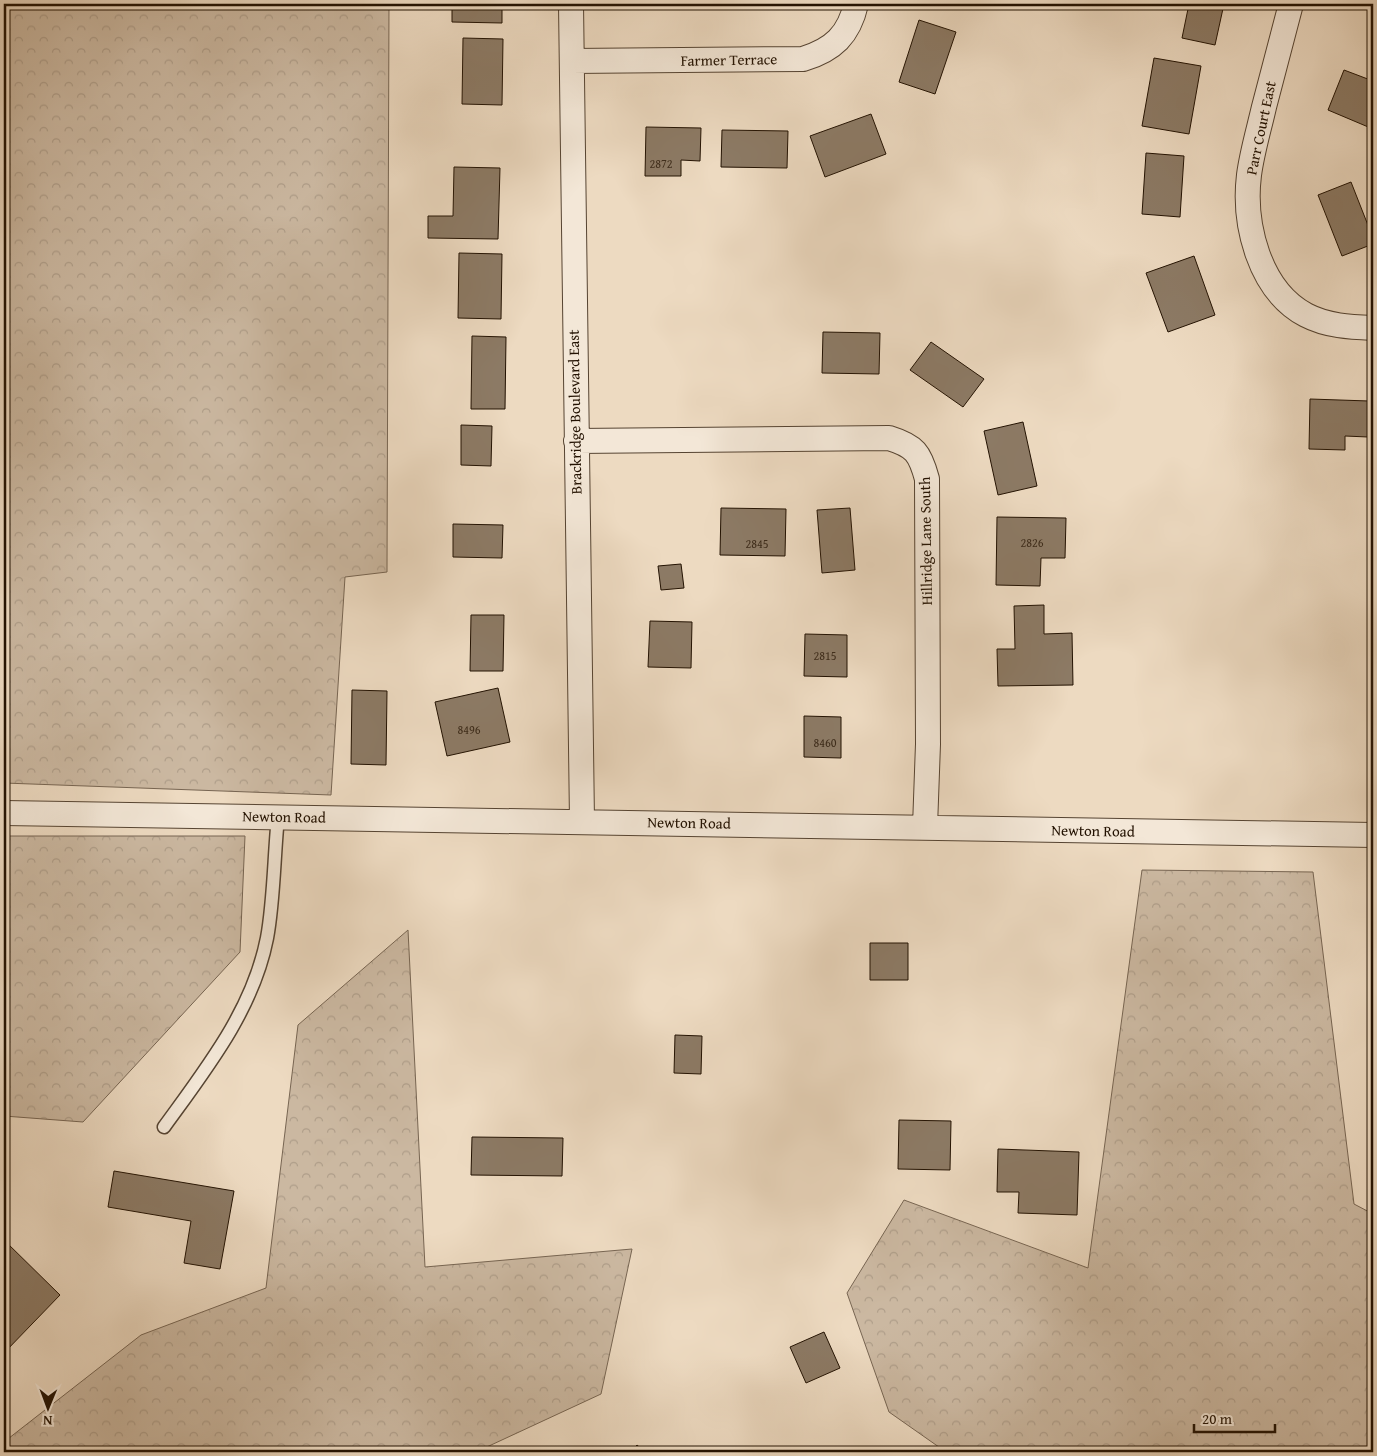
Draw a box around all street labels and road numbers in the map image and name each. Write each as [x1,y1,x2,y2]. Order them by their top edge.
street label: Farmer Terrace [680,48,777,71]
street label: Parr Court East [1240,78,1281,177]
street label: Brackridge Boulevard East [563,329,586,495]
street label: Hillridge Lane South [914,476,937,606]
street label: Newton Road [242,805,326,828]
street label: Newton Road [647,811,731,834]
street label: Newton Road [1051,819,1135,842]

